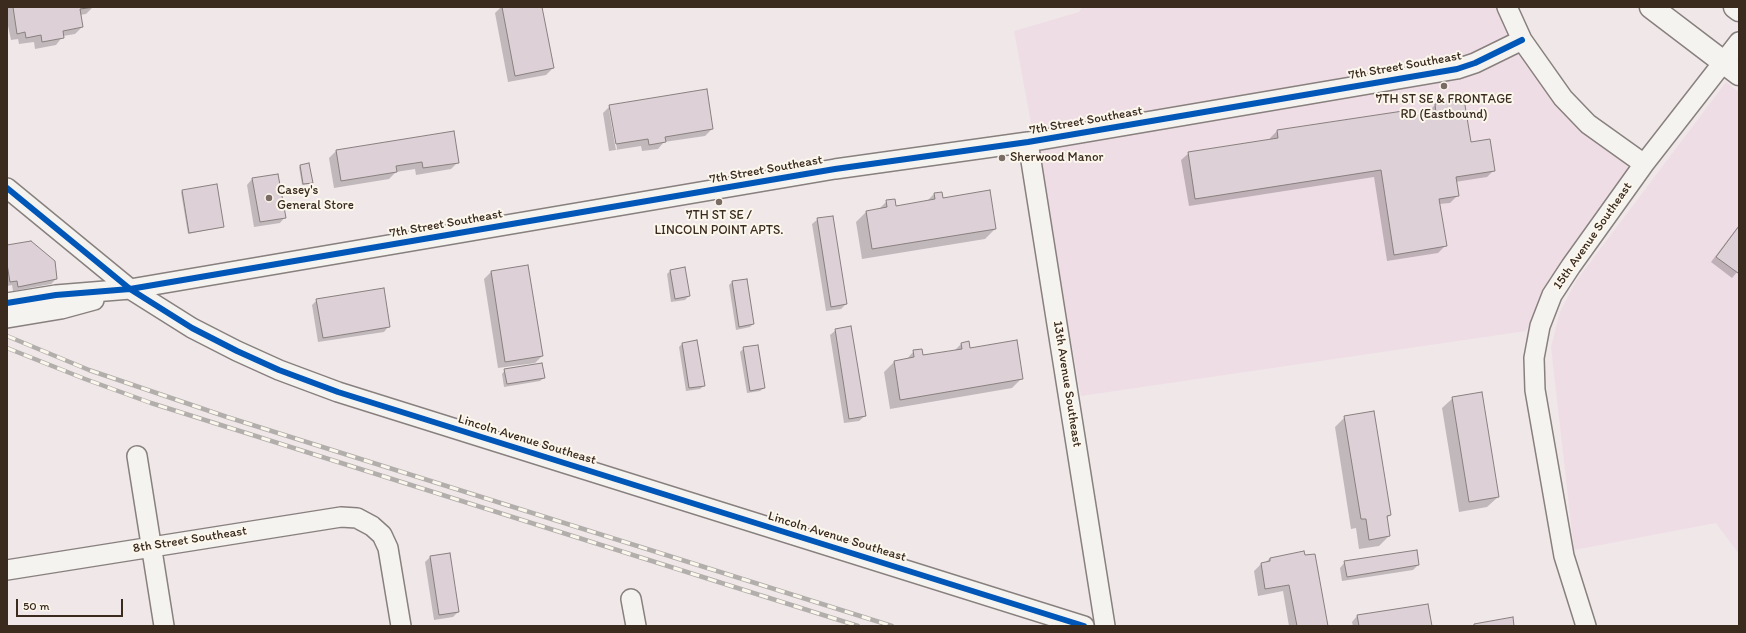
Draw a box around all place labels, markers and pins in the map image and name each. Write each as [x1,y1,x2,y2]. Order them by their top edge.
marker: 7TH ST SE & FRONTAGE RD (Eastbound) [1439,81,1449,91]
place label: 7TH ST SE & FRONTAGE RD (Eastbound) [1376,92,1512,123]
place label: Sherwood Manor [1010,150,1103,166]
marker: Sherwood Manor [997,153,1007,163]
place label: Casey's General Store [277,183,354,214]
marker: Casey's General Store [264,193,274,203]
marker: 7TH ST SE / LINCOLN POINT APTS. [714,197,724,207]
place label: 7TH ST SE / LINCOLN POINT APTS. [655,208,783,239]

